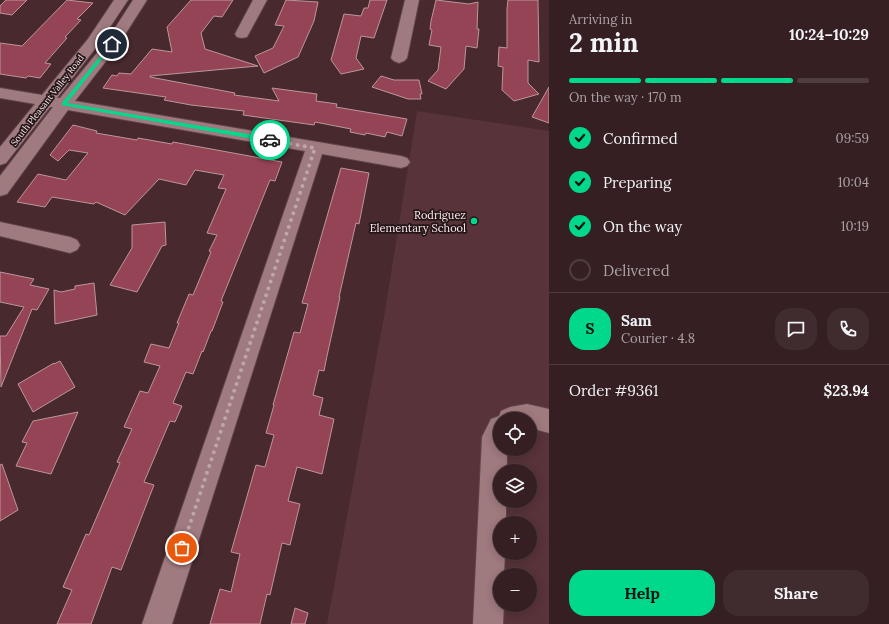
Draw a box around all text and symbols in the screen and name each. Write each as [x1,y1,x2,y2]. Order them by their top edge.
text: Arriving in [569,11,632,28]
text: 10:24–10:29 [789,25,869,44]
text: 2 min [569,26,639,59]
pin [95,27,129,61]
icon: home [101,33,123,55]
street label: South Pleasant Valley Road [8,52,86,148]
text: On the way · 170 m [569,89,682,106]
courier [250,120,290,160]
icon: check [569,127,591,149]
icon: car [259,129,281,151]
text: Confirmed [603,129,678,148]
text: 09:59 [836,130,869,147]
icon: check [569,171,591,193]
text: Preparing [603,173,671,192]
text: 10:04 [838,174,869,191]
place label: Rodriguez Elementary School [370,208,466,235]
icon: check [569,215,591,237]
marker: Rodriguez Elementary School [469,216,479,226]
text: On the way [603,217,682,236]
text: 10:19 [841,218,869,235]
text: Delivered [603,261,670,280]
button: chat [775,308,817,350]
button: phone [827,308,869,350]
text: Sam [621,311,652,330]
text: S [586,319,594,338]
text: Courier · 4.8 [621,330,695,347]
text: Order #9361 [569,381,658,400]
text: $23.94 [823,381,869,400]
map controls [493,412,537,612]
button: locate [493,412,537,456]
button: layers [493,464,537,508]
button: + [493,516,537,560]
pin [165,531,199,565]
icon: bag [171,537,193,559]
button: − [493,568,537,612]
button: Help [569,570,715,616]
button: Share [723,570,869,616]

